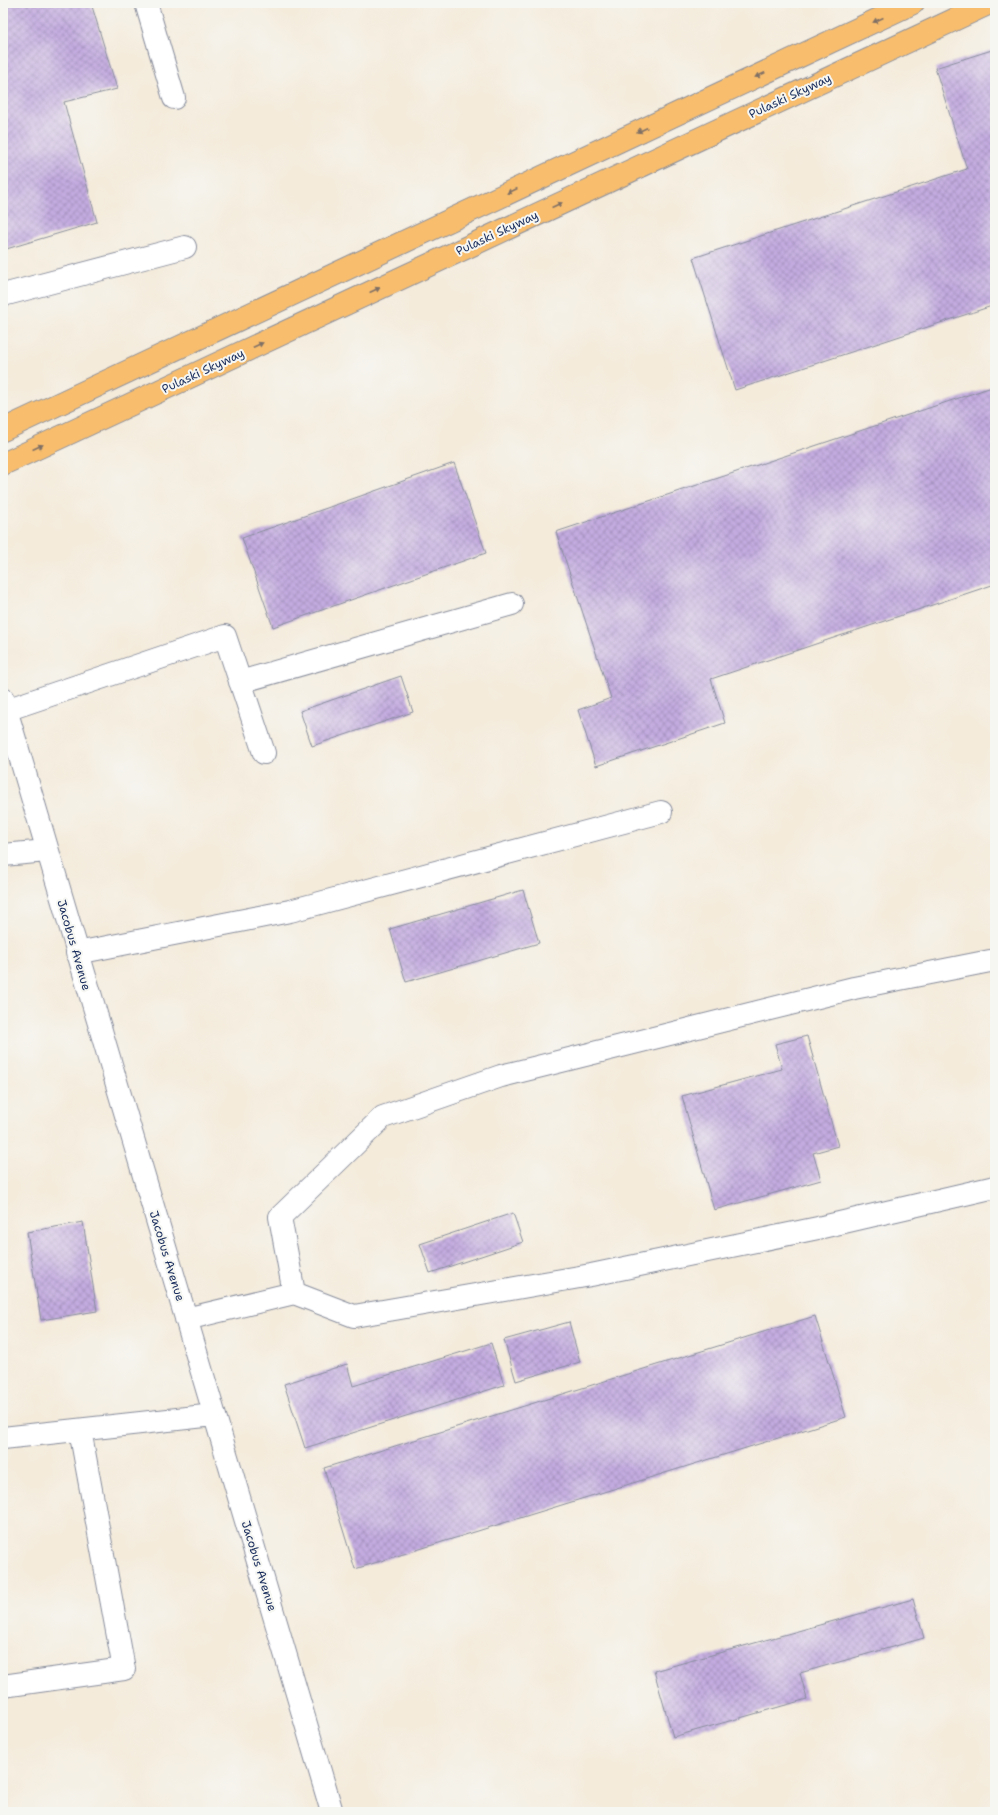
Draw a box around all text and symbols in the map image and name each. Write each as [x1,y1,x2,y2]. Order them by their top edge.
one-way arrow [872,17,883,23]
street label: Pulaski Skyway [746,70,834,122]
one-way arrow [754,72,766,78]
one-way arrow [637,127,648,133]
one-way arrow [506,188,517,194]
one-way arrow [551,202,562,208]
street label: Pulaski Skyway [453,207,541,259]
one-way arrow [370,287,381,293]
one-way arrow [252,342,263,348]
street label: Pulaski Skyway [159,345,247,397]
one-way arrow [33,444,44,450]
street label: Jacobus Avenue [53,898,95,992]
street label: Jacobus Avenue [146,1209,188,1303]
street label: Jacobus Avenue [238,1519,280,1613]

